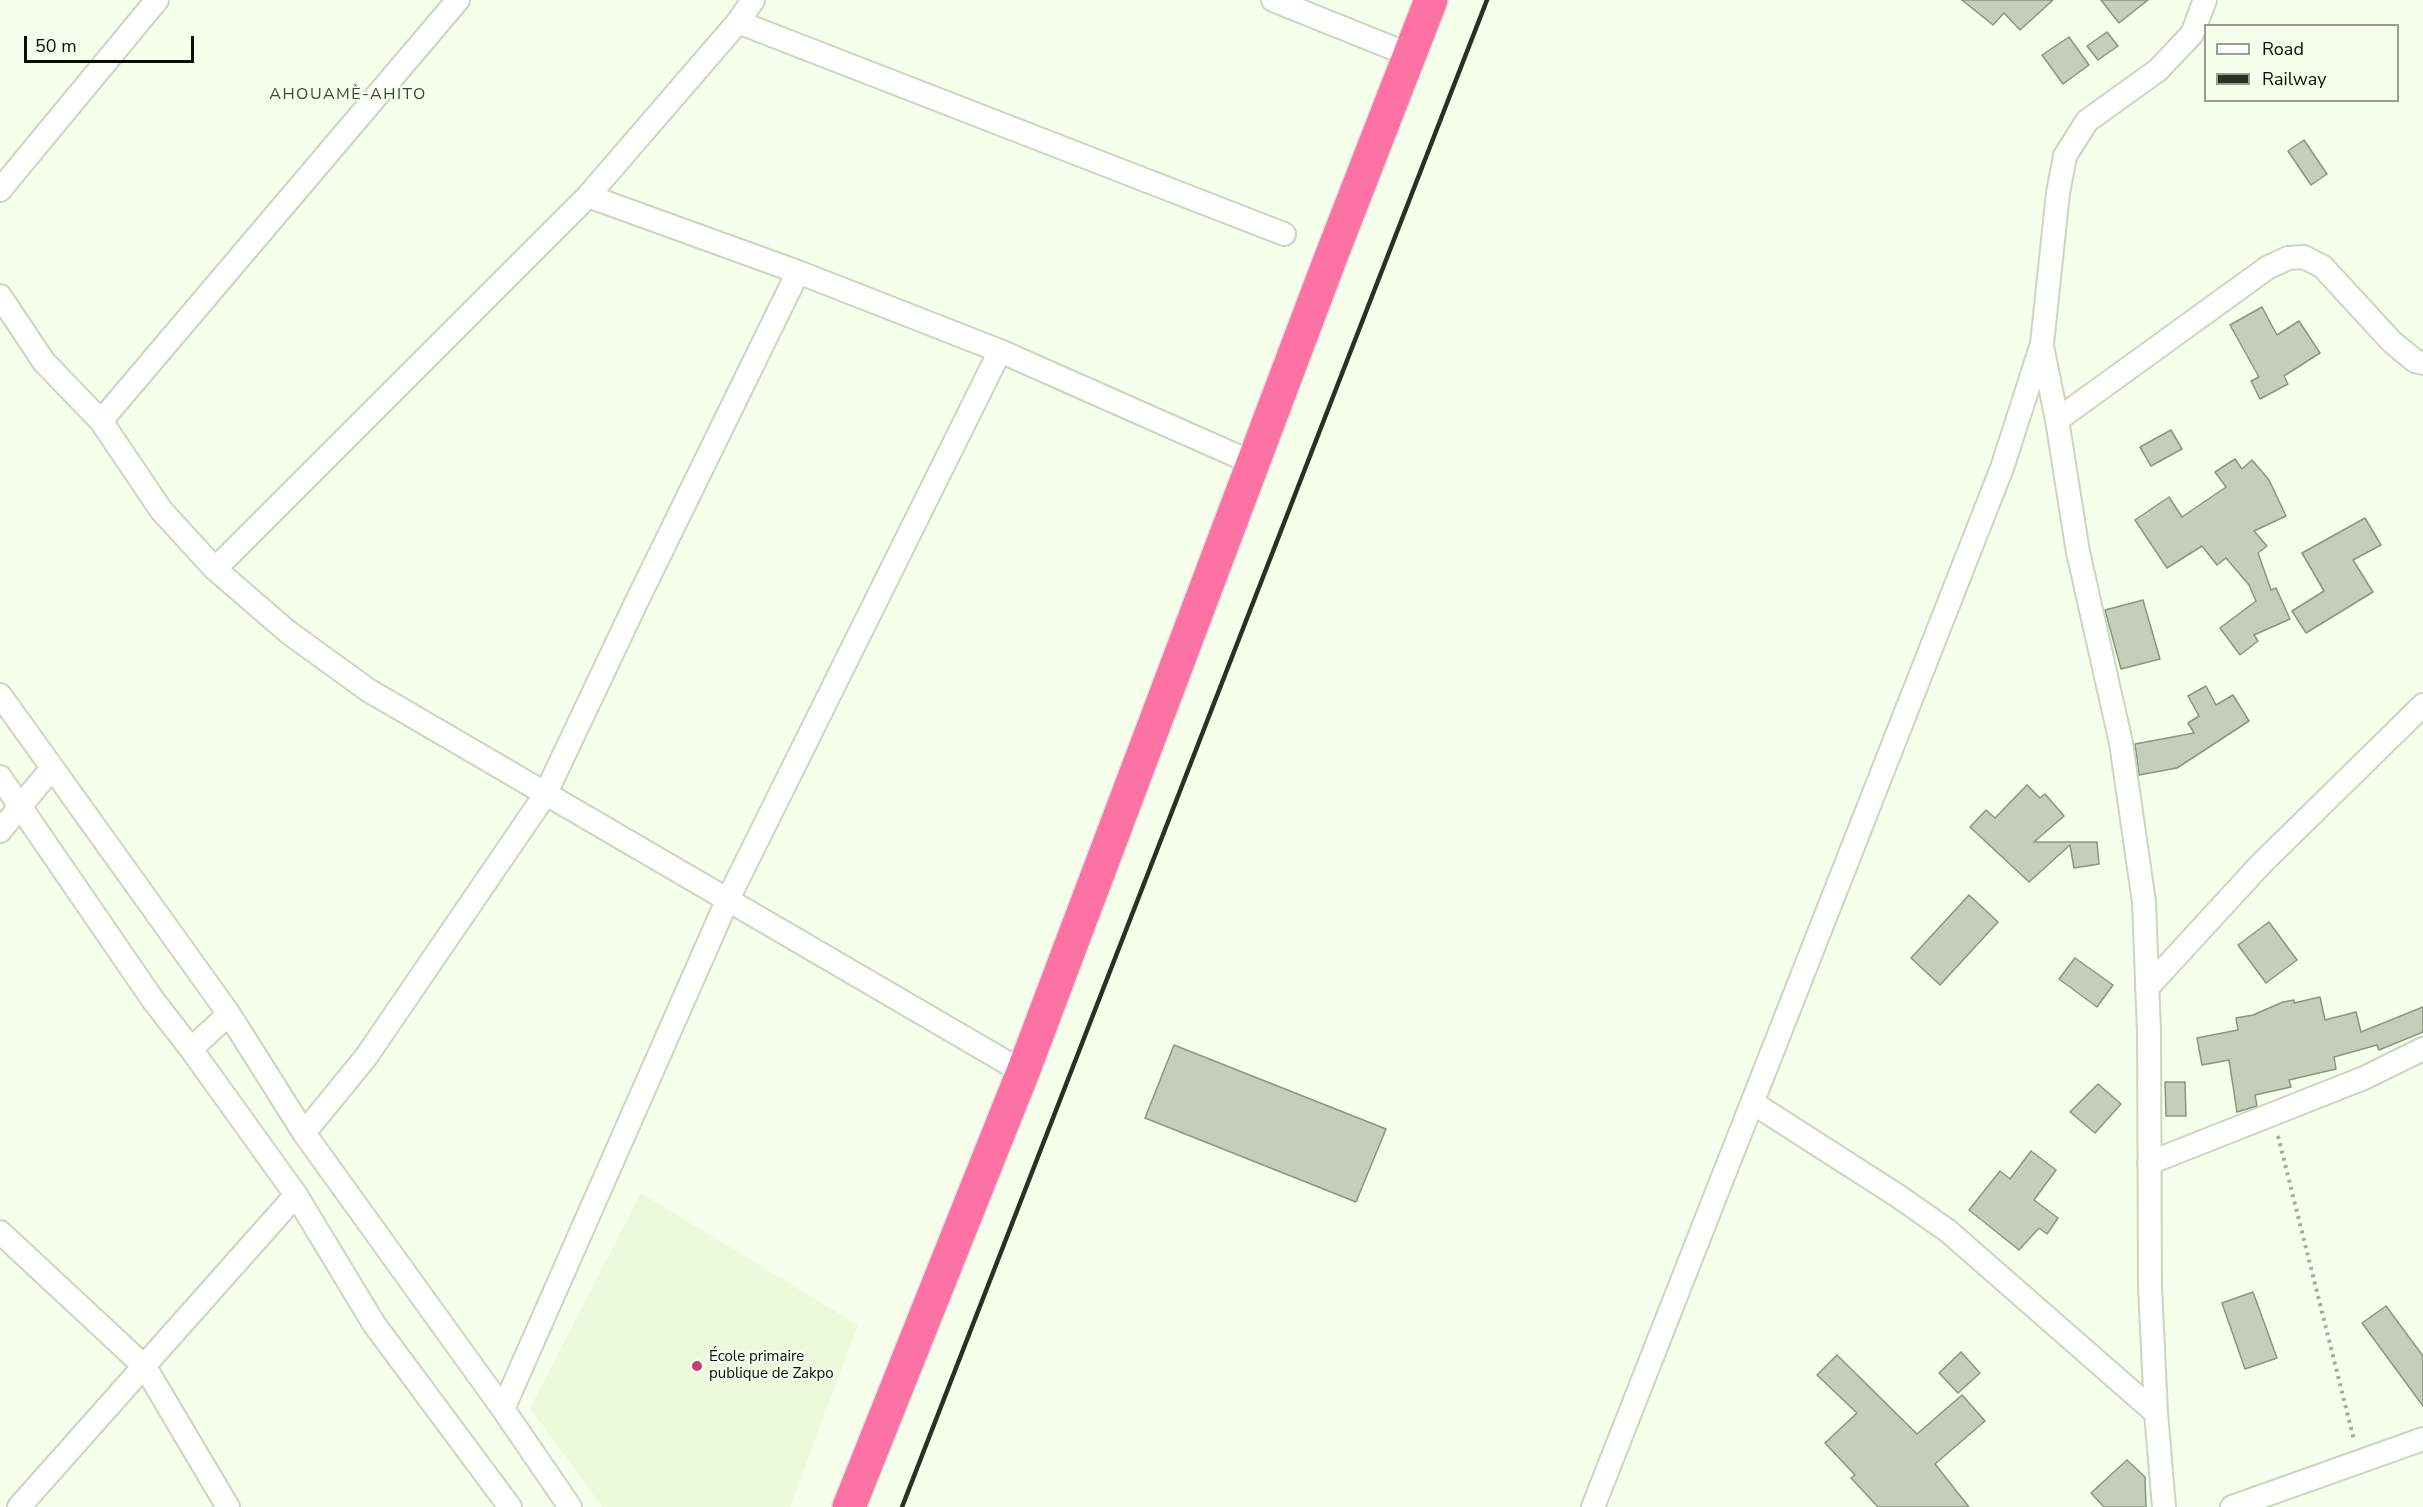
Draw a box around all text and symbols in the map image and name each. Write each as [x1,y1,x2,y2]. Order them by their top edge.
scale bar [27,24,196,62]
legend [2204,24,2399,102]
text: 50 m [35,34,77,58]
text: Road [2262,37,2304,61]
text: Railway [2262,67,2327,91]
district label: AHOUAMÈ-AHITO [269,85,427,105]
place label: École primaire publique de Zakpo [709,1348,834,1383]
marker: École primaire publique de Zakpo [690,1359,704,1373]

